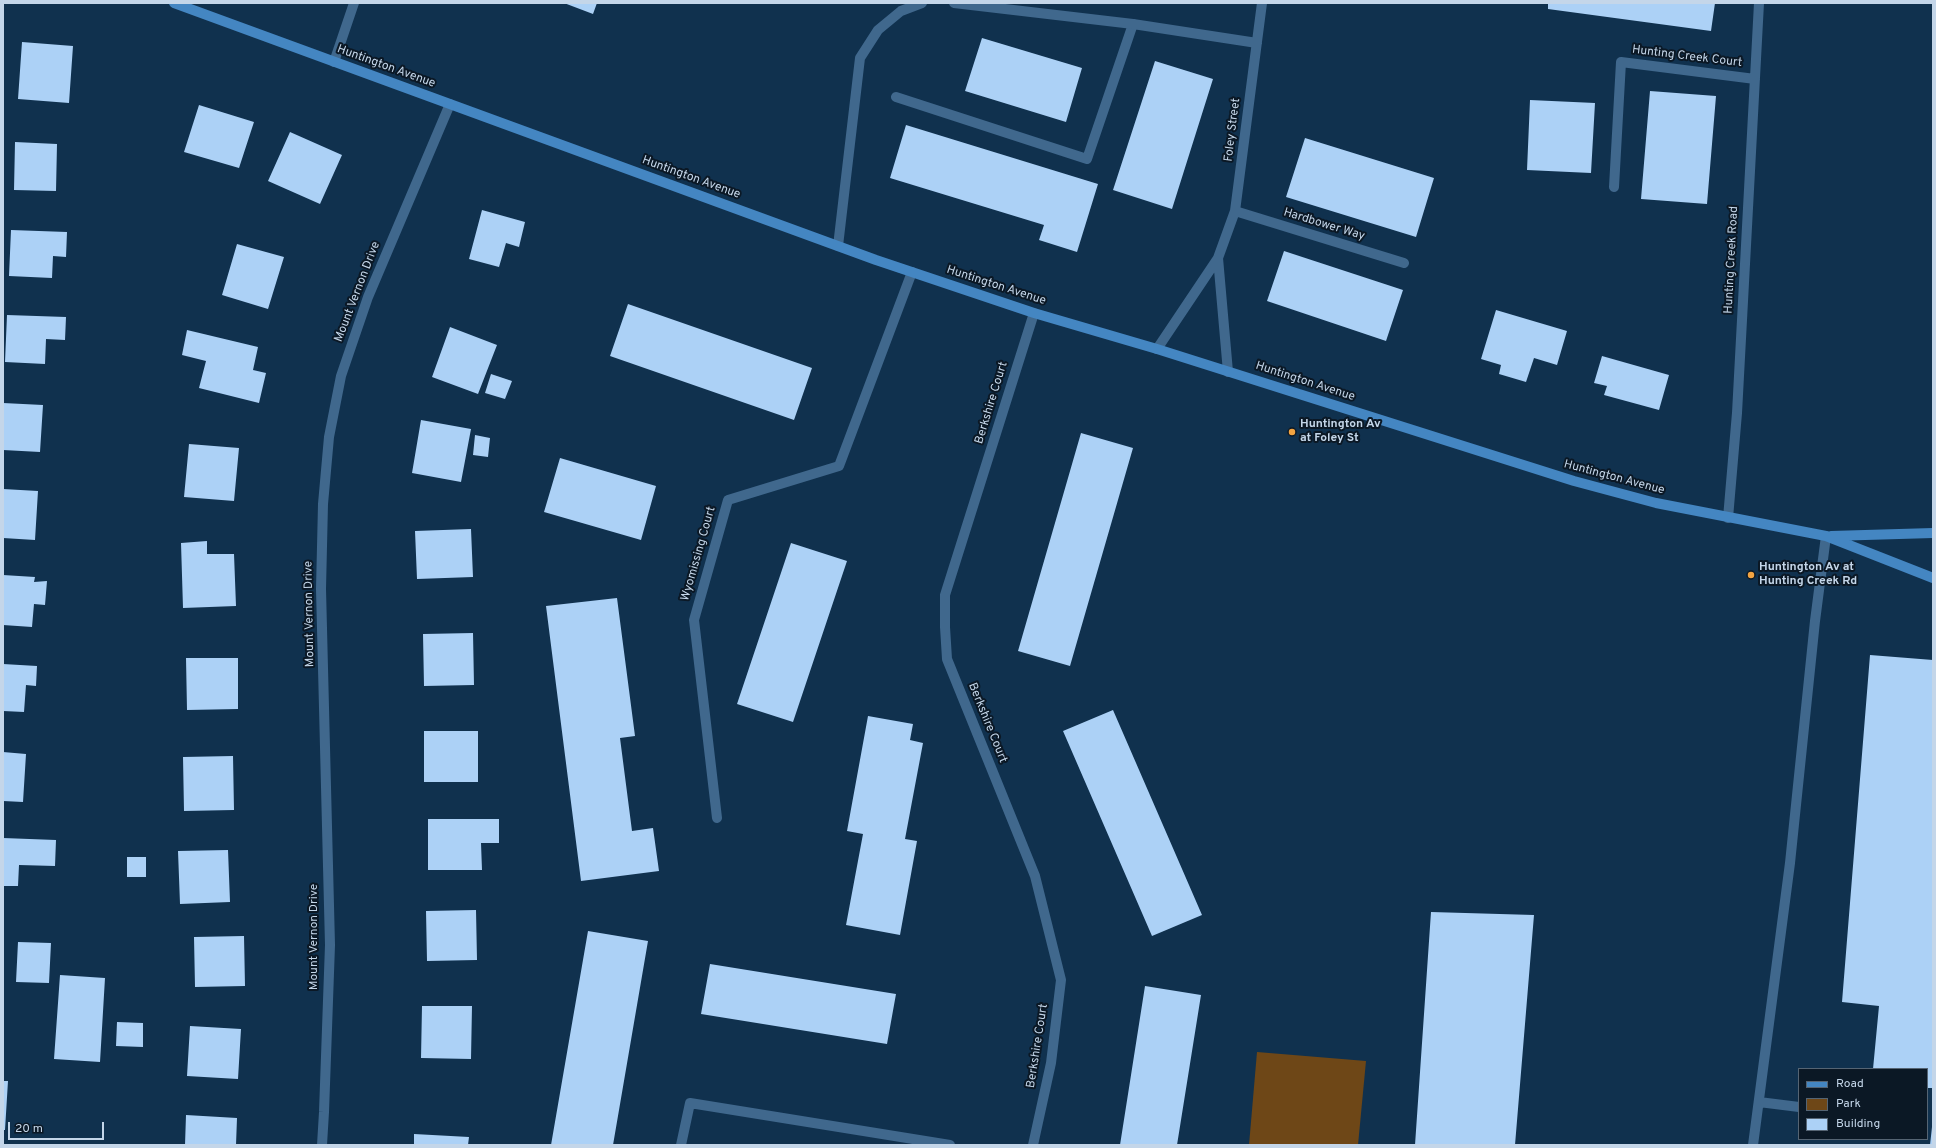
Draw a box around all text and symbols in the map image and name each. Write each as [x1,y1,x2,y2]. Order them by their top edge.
street label: Huntington Avenue [335,43,437,91]
street label: Hunting Creek Court [1631,43,1743,71]
street label: Foley Street [1222,97,1244,163]
street label: Huntington Avenue [640,154,742,202]
street label: Hardbower Way [1282,206,1366,244]
street label: Hunting Creek Road [1722,206,1742,314]
street label: Mount Vernon Drive [332,240,384,344]
street label: Huntington Avenue [945,263,1047,309]
street label: Huntington Avenue [1254,359,1356,405]
street label: Berkshire Court [973,360,1011,446]
place label: Huntington Av at Foley St [1300,418,1381,446]
marker: Huntington Av at Foley St [1287,427,1297,437]
street label: Huntington Avenue [1562,458,1666,498]
street label: Wyomissing Court [679,505,719,603]
street label: Mount Vernon Drive [302,561,318,667]
place label: Huntington Av at Hunting Creek Rd [1759,561,1857,589]
marker: Huntington Av at Hunting Creek Rd [1746,570,1756,580]
street label: Berkshire Court [964,681,1010,765]
street label: Mount Vernon Drive [308,884,322,990]
street label: Berkshire Court [1024,1003,1052,1089]
legend [1798,1068,1928,1140]
text: Road [1836,1076,1864,1092]
text: Park [1836,1096,1861,1112]
scale bar [10,1114,106,1140]
text: Building [1836,1116,1880,1132]
text: 20 m [15,1121,43,1137]

